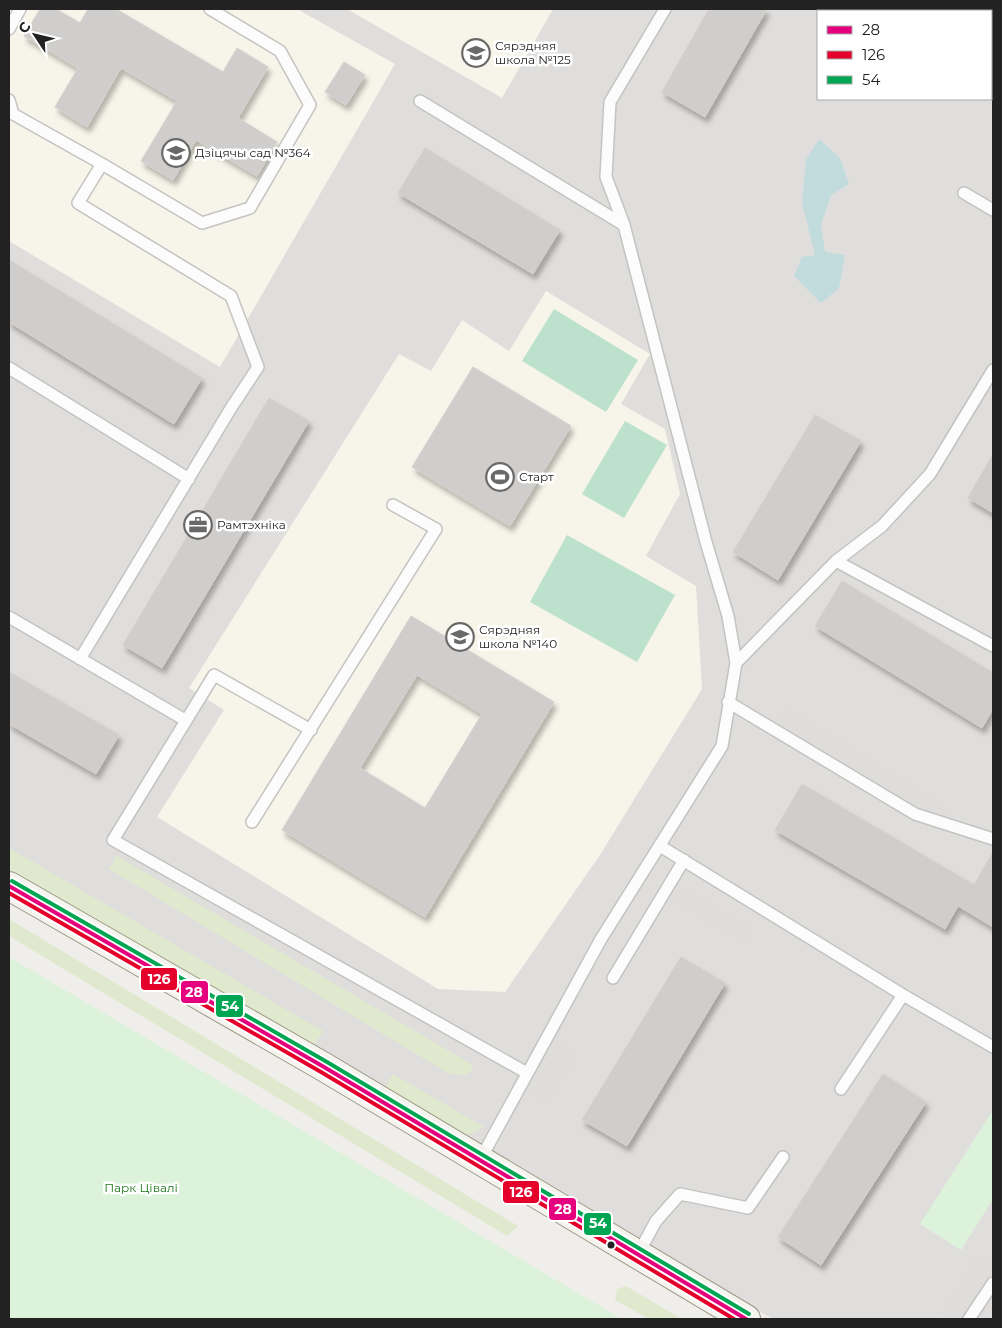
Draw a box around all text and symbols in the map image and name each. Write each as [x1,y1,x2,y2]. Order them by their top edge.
north arrow [10,10,60,60]
legend [817,10,992,100]
text: С [14,18,35,37]
text: 28 [862,20,880,39]
school or university icon: Сярэдняя школа №125 [461,38,491,68]
place label: Сярэдняя школа №125 [495,38,571,67]
text: 126 [862,45,885,64]
text: 54 [862,70,880,89]
school or university icon: Дзіцячы сад №364 [161,138,191,168]
place label: Дзіцячы сад №364 [195,145,311,160]
sports icon: Старт [485,462,515,492]
place label: Старт [519,469,554,484]
office icon: Рамтэхніка [183,510,213,540]
place label: Рамтэхніка [217,517,286,532]
school or university icon: Сярэдняя школа №140 [445,622,475,652]
place label: Сярэдняя школа №140 [479,622,557,651]
line badge: 126 [140,967,178,991]
text: 126 [148,970,170,988]
line badge: 28 [180,980,209,1004]
text: 28 [185,983,203,1001]
line badge: 54 [215,994,244,1018]
text: 54 [221,997,239,1015]
park label: Парк Цівалі [104,1180,178,1195]
line badge: 126 [502,1180,540,1204]
text: 126 [510,1183,532,1201]
line badge: 28 [548,1197,577,1221]
text: 28 [554,1200,572,1218]
line badge: 54 [583,1212,612,1236]
text: 54 [589,1214,607,1232]
unlabelled marker [606,1240,616,1250]

